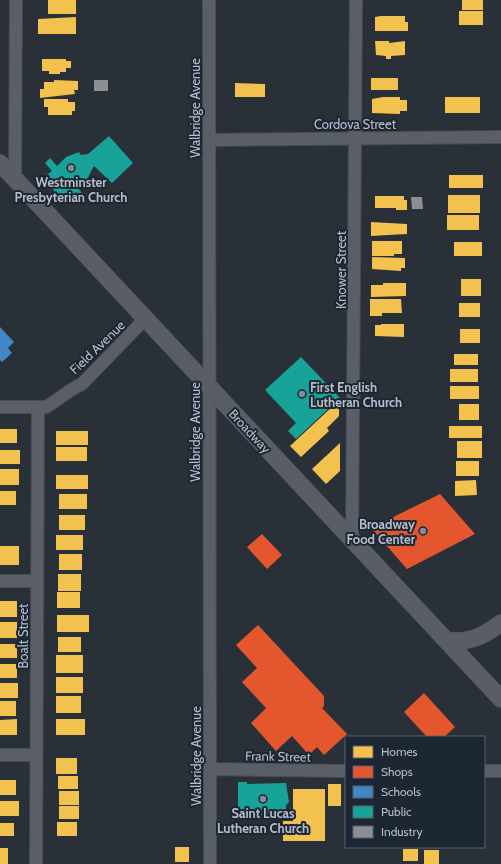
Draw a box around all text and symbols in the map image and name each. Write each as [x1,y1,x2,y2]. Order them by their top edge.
street label: Walbridge Avenue [187,58,203,158]
street label: Cordova Street [314,116,397,132]
marker: Westminster Presbyterian Church [66,163,76,173]
place label: Westminster Presbyterian Church [15,174,127,205]
street label: Knower Street [333,230,349,309]
street label: Field Avenue [66,317,128,377]
place label: First English Lutheran Church [310,379,402,410]
street label: Walbridge Avenue [187,382,203,482]
marker: First English Lutheran Church [297,389,307,399]
street label: Broadway [226,406,275,457]
place label: Broadway Food Center [346,516,416,547]
marker: Broadway Food Center [418,526,428,536]
street label: Boalt Street [15,603,31,668]
street label: Walbridge Avenue [188,706,204,806]
legend [345,736,485,848]
text: Homes [381,744,418,759]
street label: Frank Street [245,747,312,765]
text: Shops [381,764,413,779]
text: Schools [381,784,421,799]
marker: Saint Lucas Lutheran Church [258,794,268,804]
text: Public [381,804,412,819]
place label: Saint Lucas Lutheran Church [217,805,309,836]
text: Industry [381,824,422,839]

